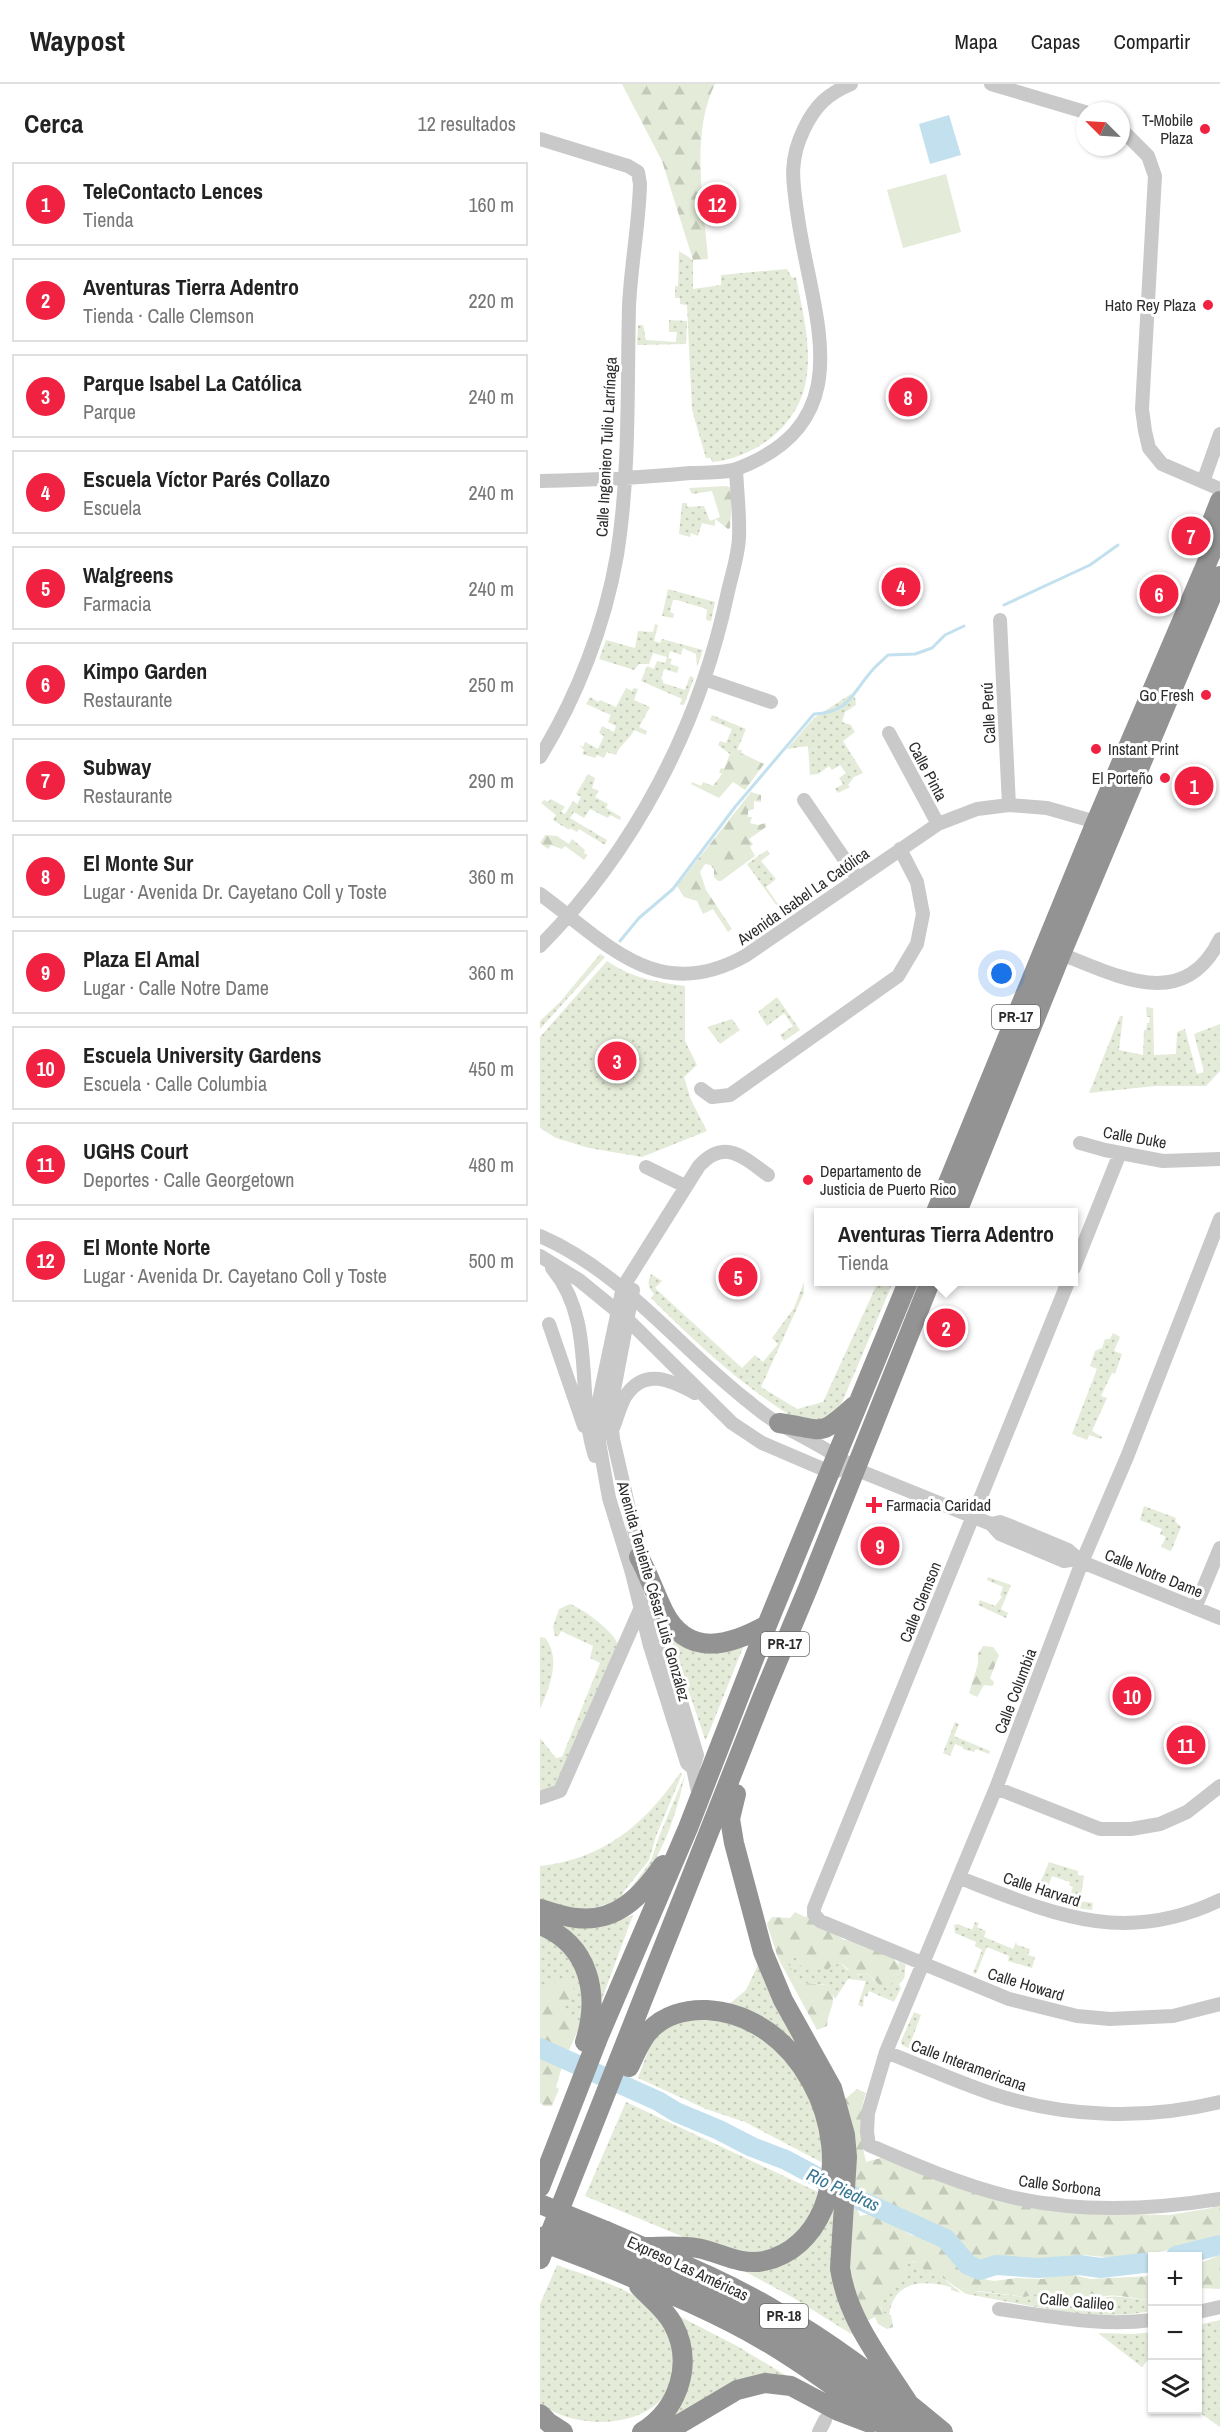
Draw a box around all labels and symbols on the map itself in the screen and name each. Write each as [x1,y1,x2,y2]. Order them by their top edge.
north arrow [1076,102,1130,156]
place label: T-Mobile Plaza [1142,109,1194,149]
marker: T-Mobile Plaza [1198,122,1212,136]
pin: 12 [698,182,736,226]
place label: Hato Rey Plaza [1105,294,1197,316]
marker: Hato Rey Plaza [1201,298,1215,312]
street label: Calle Ingeniero Tulio Larrínaga [590,356,622,538]
pin: 8 [888,374,928,420]
pin: 7 [1172,514,1210,558]
pin: 4 [882,564,920,610]
pin: 6 [1140,572,1178,616]
street label: Calle Perú [975,682,1001,744]
place label: Go Fresh [1139,684,1194,706]
marker: Go Fresh [1199,688,1213,702]
street label: Calle Pinta [903,737,953,805]
place label: Instant Print [1108,738,1179,760]
marker: Instant Print [1089,742,1103,756]
pin: 1 [1174,764,1214,808]
place label: El Porteño [1092,767,1153,789]
marker: El Porteño [1158,771,1172,785]
street label: Avenida Isabel La Católica [732,842,874,950]
your location [987,959,1016,988]
road number: PR-17 [992,1005,1040,1029]
pin: 3 [598,1038,637,1084]
street label: Calle Duke [1101,1121,1169,1153]
place label: Departamento de Justicia de Puerto Rico [820,1160,956,1200]
marker: Departamento de Justicia de Puerto Rico [801,1173,815,1187]
pin: 5 [718,1254,758,1300]
pin: 2 [926,1306,966,1350]
street label: Avenida Teniente César Luis González [612,1477,696,1704]
place label: Farmacia Caridad [886,1494,991,1516]
marker: Farmacia Caridad [867,1498,881,1512]
pin: 9 [860,1524,900,1568]
street label: Calle Notre Dame [1102,1543,1206,1603]
street label: Calle Clemson [894,1558,946,1646]
road number: PR-17 [761,1632,809,1656]
street label: Calle Columbia [989,1645,1042,1737]
pin: 10 [1112,1674,1152,1718]
pin: 11 [1166,1722,1206,1768]
street label: Calle Harvard [1000,1866,1084,1912]
street label: Calle Howard [985,1962,1067,2006]
street label: Calle Interamericana [908,2034,1031,2096]
water label: Río Piedras [803,2162,884,2217]
street label: Calle Sorbona [1017,2169,1103,2201]
street label: Expreso Las Américas [624,2230,752,2306]
street label: Calle Galileo [1039,2287,1115,2315]
road number: PR-18 [760,2304,808,2328]

